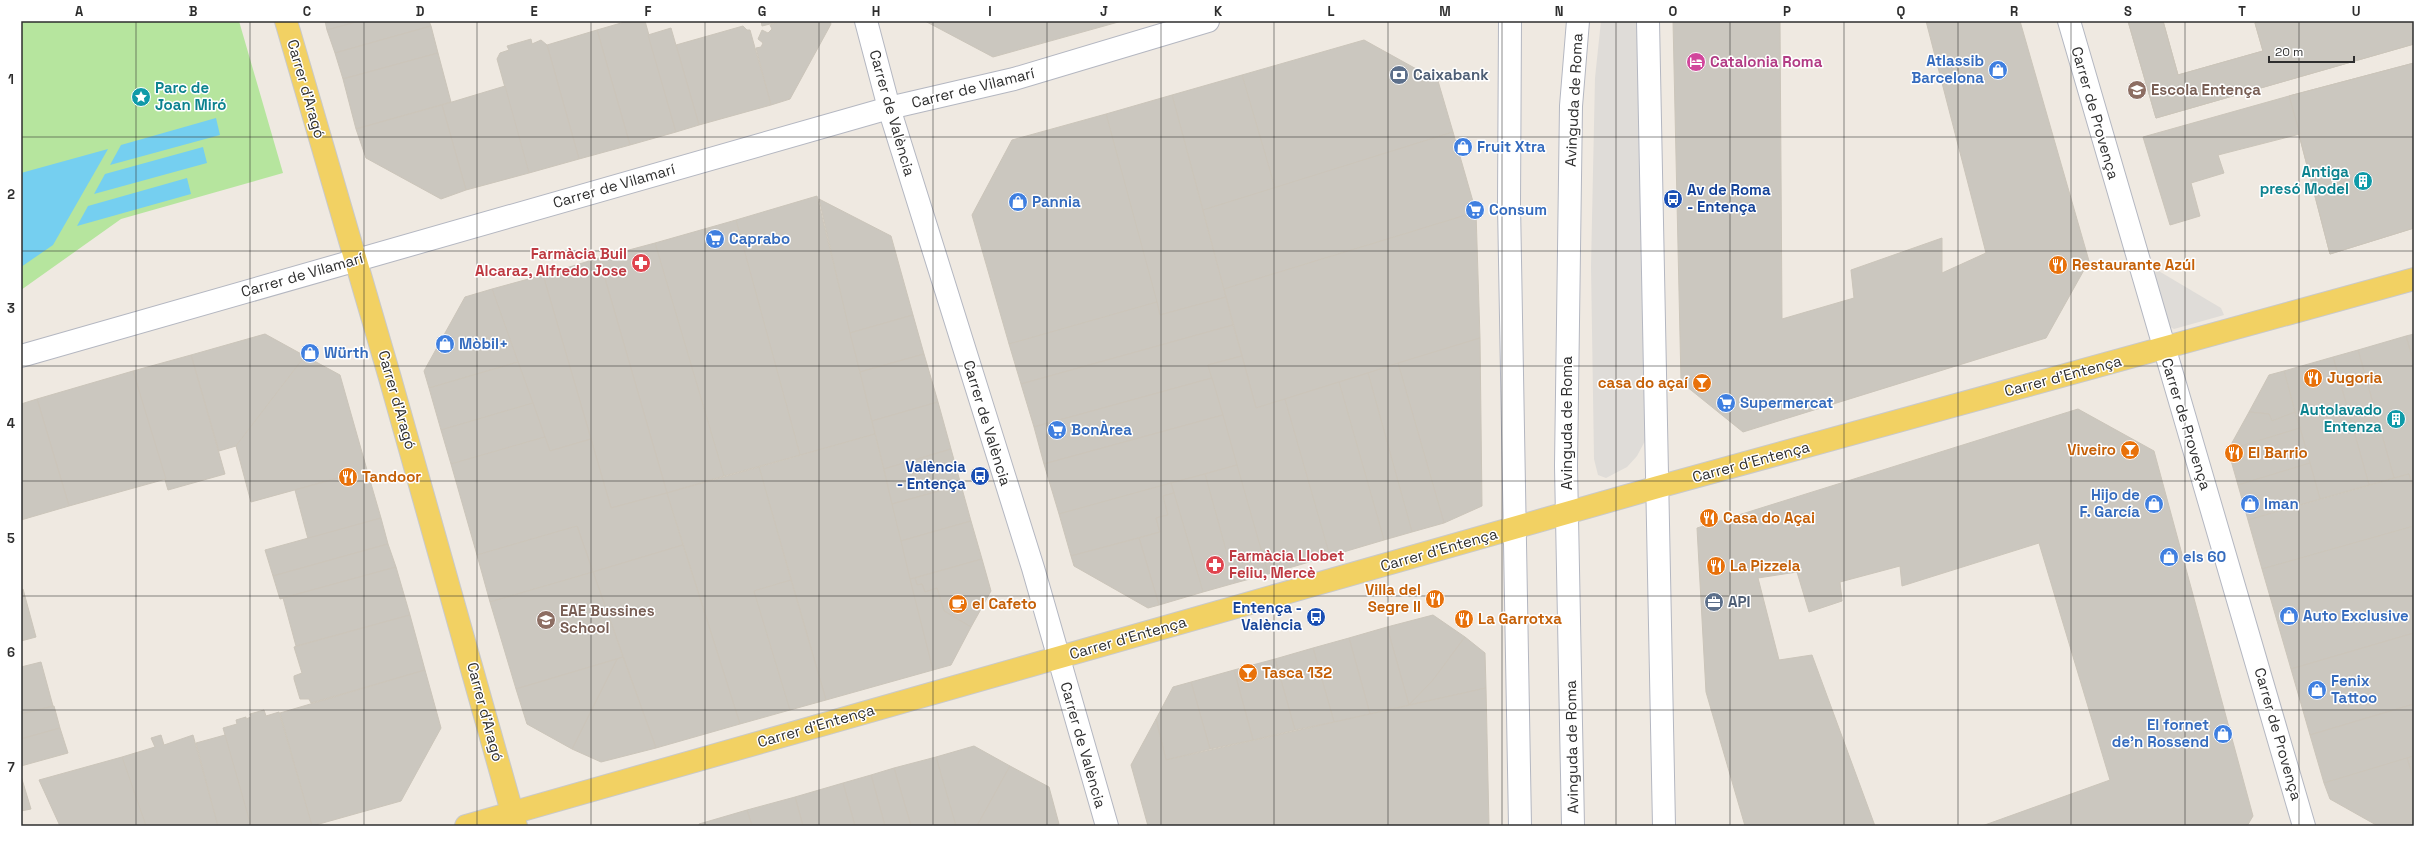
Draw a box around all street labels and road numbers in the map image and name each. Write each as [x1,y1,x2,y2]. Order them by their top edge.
street label: Avinguda de Roma [1561,32,1587,167]
street label: Carrer d'Aragó [283,37,330,140]
street label: Carrer de Provença [2067,44,2124,182]
street label: Carrer de València [865,48,920,178]
street label: Carrer de Vilamarí [909,63,1037,112]
street label: Carrer de Vilamarí [551,159,677,212]
street label: Carrer de Vilamarí [239,248,365,301]
street label: Carrer d'Aragó [374,348,421,451]
street label: Carrer d'Entença [2002,351,2124,400]
street label: Avinguda de Roma [1557,356,1576,490]
street label: Carrer de Provença [2157,356,2216,492]
street label: Carrer de València [959,358,1016,488]
street label: Carrer d'Entença [1690,437,1812,486]
street label: Carrer d'Entença [1378,524,1500,575]
street label: Carrer d'Entença [1067,612,1189,663]
street label: Carrer d'Aragó [463,660,508,764]
street label: Carrer de Provença [2250,665,2307,803]
street label: Carrer de València [1056,680,1111,810]
street label: Avinguda de Roma [1561,680,1582,814]
street label: Carrer d'Entença [755,700,877,751]

